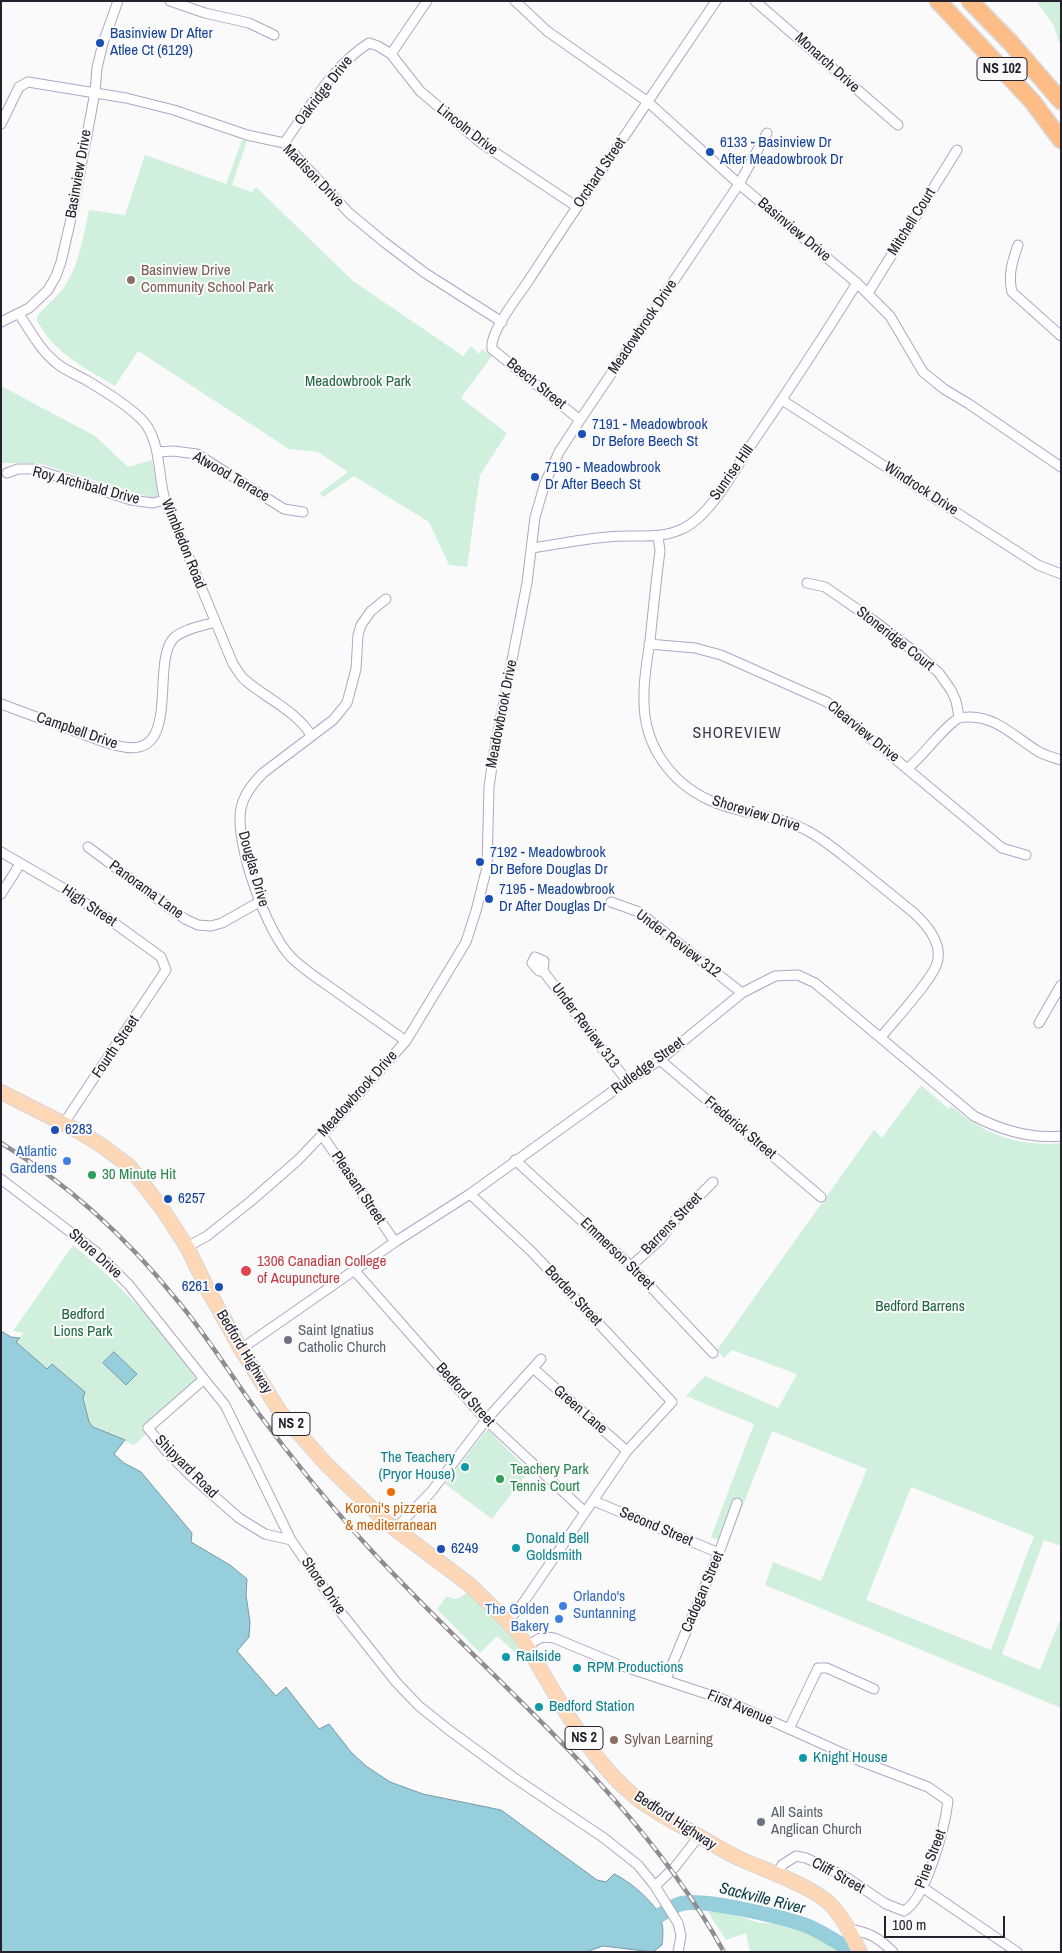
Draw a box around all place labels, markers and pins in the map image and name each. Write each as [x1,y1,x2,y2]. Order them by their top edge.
place label: Basinview Dr After Atlee Ct (6129) [110,25,213,60]
marker: Basinview Dr After Atlee Ct (6129) [94,37,106,49]
place label: 6133 - Basinview Dr After Meadowbrook Dr [720,134,843,169]
marker: 6133 - Basinview Dr After Meadowbrook Dr [704,146,716,158]
place label: Basinview Drive Community School Park [141,262,274,297]
marker: Basinview Drive Community School Park [125,274,137,286]
place label: 7191 - Meadowbrook Dr Before Beech St [592,416,708,451]
marker: 7191 - Meadowbrook Dr Before Beech St [576,428,588,440]
place label: 7190 - Meadowbrook Dr After Beech St [545,459,661,494]
marker: 7190 - Meadowbrook Dr After Beech St [529,471,541,483]
place label: 7192 - Meadowbrook Dr Before Douglas Dr [490,844,608,879]
marker: 7192 - Meadowbrook Dr Before Douglas Dr [474,856,486,868]
place label: 7195 - Meadowbrook Dr After Douglas Dr [499,881,615,916]
marker: 7195 - Meadowbrook Dr After Douglas Dr [483,893,495,905]
place label: 6283 [65,1121,92,1139]
marker: 6283 [49,1124,61,1136]
place label: Atlantic Gardens [10,1143,57,1178]
marker: Atlantic Gardens [61,1155,73,1167]
place label: 30 Minute Hit [102,1166,176,1184]
marker: 30 Minute Hit [86,1169,98,1181]
place label: 6257 [178,1190,205,1208]
marker: 6257 [162,1193,174,1205]
place label: 1306 Canadian College of Acupuncture [257,1253,386,1288]
marker: 1306 Canadian College of Acupuncture [239,1264,253,1278]
place label: 6261 [182,1278,209,1296]
marker: 6261 [213,1281,225,1293]
place label: Saint Ignatius Catholic Church [298,1322,386,1357]
marker: Saint Ignatius Catholic Church [282,1334,294,1346]
place label: The Teachery (Pryor House) [378,1449,455,1484]
marker: The Teachery (Pryor House) [459,1461,471,1473]
place label: Teachery Park Tennis Court [510,1461,589,1496]
marker: Teachery Park Tennis Court [494,1473,506,1485]
marker: Koroni's pizzeria & mediterranean [385,1486,397,1498]
place label: Koroni's pizzeria & mediterranean [345,1500,437,1535]
place label: Donald Bell Goldsmith [526,1530,589,1565]
place label: 6249 [451,1540,478,1558]
marker: Donald Bell Goldsmith [510,1542,522,1554]
marker: 6249 [435,1543,447,1555]
place label: Orlando's Suntanning [573,1588,636,1623]
marker: Orlando's Suntanning [557,1600,569,1612]
place label: The Golden Bakery [485,1601,549,1636]
marker: The Golden Bakery [553,1613,565,1625]
place label: Railside [516,1648,561,1666]
marker: Railside [500,1651,512,1663]
place label: RPM Productions [587,1659,683,1677]
marker: RPM Productions [571,1662,583,1674]
place label: Bedford Station [549,1698,634,1716]
marker: Bedford Station [533,1701,545,1713]
place label: Sylvan Learning [624,1731,713,1749]
marker: Sylvan Learning [608,1734,620,1746]
place label: Knight House [813,1749,888,1767]
marker: Knight House [797,1752,809,1764]
place label: All Saints Anglican Church [771,1804,862,1839]
marker: All Saints Anglican Church [755,1816,767,1828]

